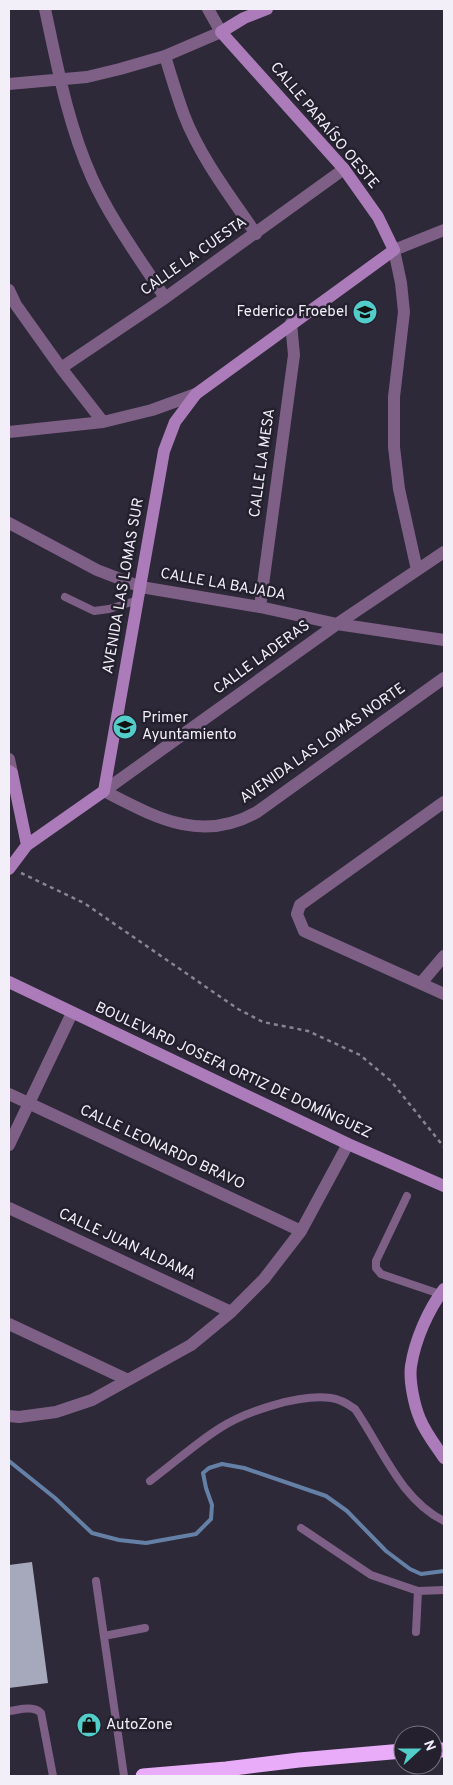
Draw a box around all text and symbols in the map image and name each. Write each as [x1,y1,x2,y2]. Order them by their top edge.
street label: CALLE PARAÍSO OESTE [265,58,383,193]
street label: CALLE LA CUESTA [137,213,251,301]
school or university icon: Federico Froebel [352,299,378,325]
place label: Federico Froebel [237,303,348,322]
street label: CALLE LA MESA [246,407,280,519]
street label: AVENIDA LAS LOMAS SUR [99,497,149,675]
street label: CALLE LA BAJADA [159,565,287,605]
street label: CALLE LADERAS [210,617,314,699]
street label: AVENIDA LAS LOMAS NORTE [236,679,410,809]
place label: Primer Ayuntamiento [142,709,237,745]
school or university icon: Primer Ayuntamiento [112,714,138,740]
street label: BOULEVARD JOSEFA ORTIZ DE DOMÍNGUEZ [92,997,375,1144]
street label: CALLE LEONARDO BRAVO [76,1101,248,1195]
street label: CALLE JUAN ALDAMA [55,1205,199,1285]
shop icon: AutoZone [76,1712,102,1738]
place label: AutoZone [106,1716,173,1735]
north arrow [393,1725,443,1775]
text: N [419,1738,438,1754]

